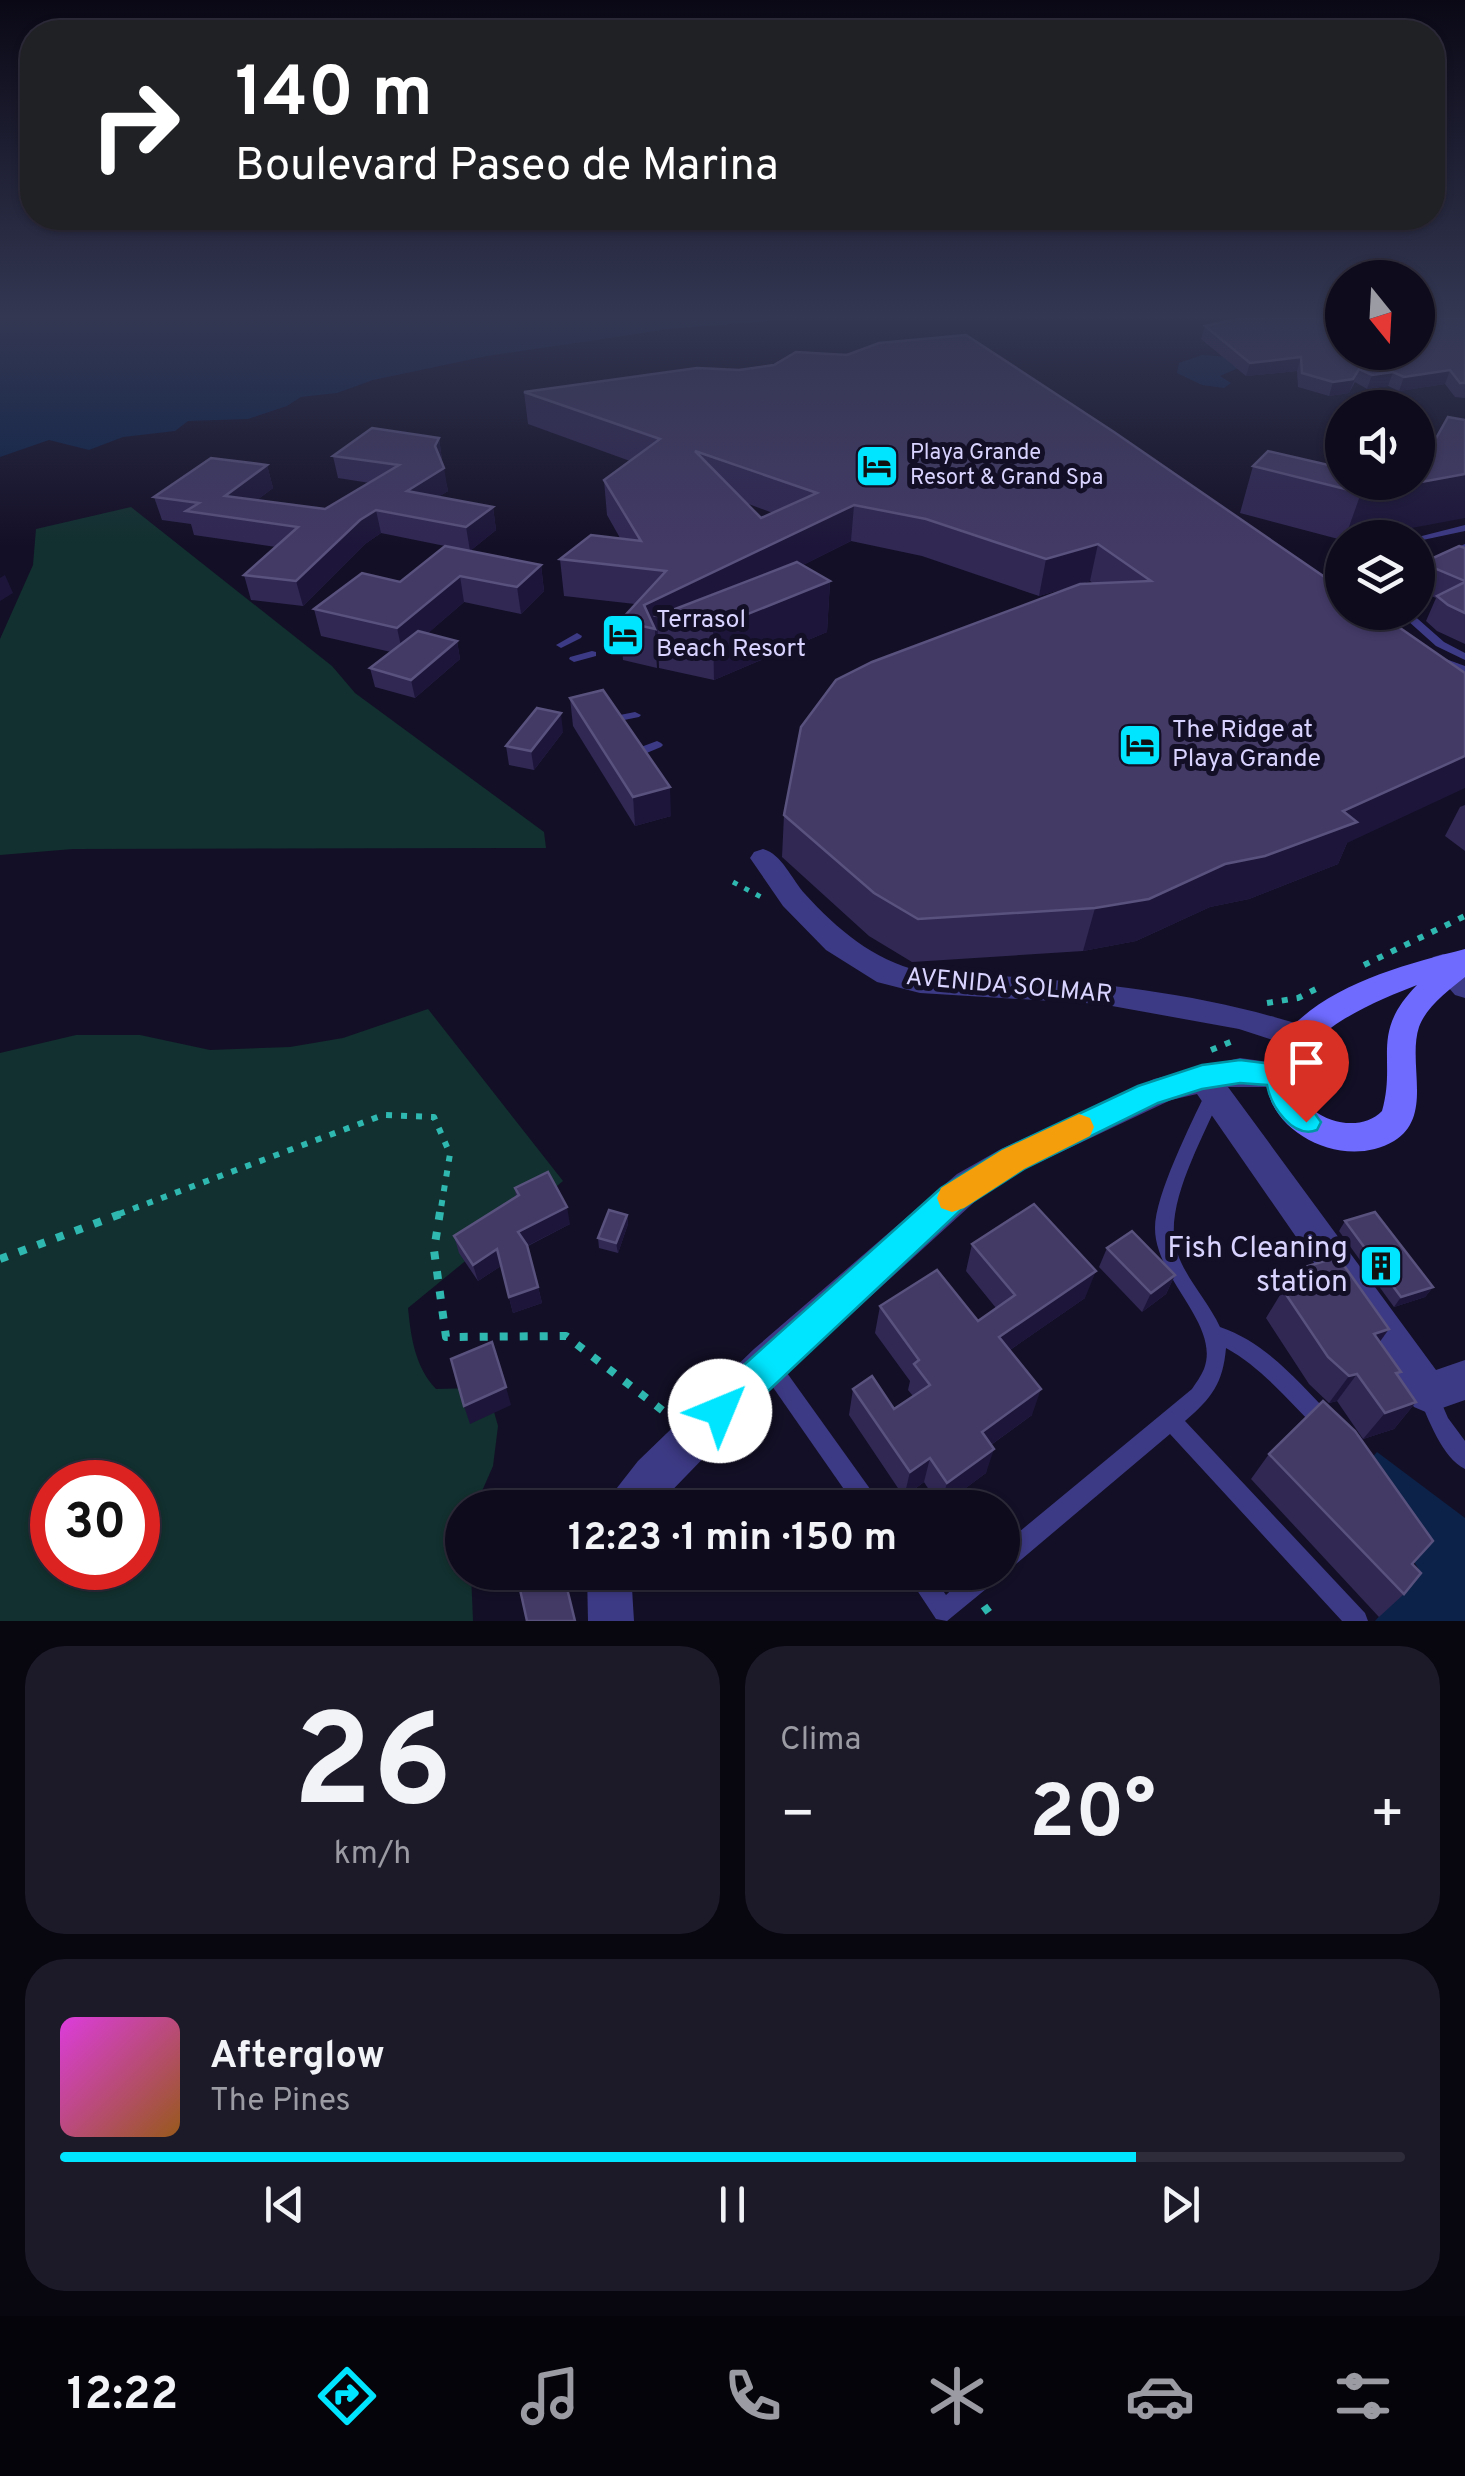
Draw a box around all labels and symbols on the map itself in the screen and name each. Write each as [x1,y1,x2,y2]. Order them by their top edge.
north arrow [1325,260,1435,370]
place label: Playa Grande Resort & Grand Spa [910,440,1103,492]
hotel icon: Playa Grande Resort & Grand Spa [854,443,900,489]
place label: Terrasol Beach Resort [656,605,806,666]
hotel icon: Terrasol Beach Resort [600,612,646,658]
place label: The Ridge at Playa Grande [1172,715,1321,776]
hotel icon: The Ridge at Playa Grande [1117,722,1163,768]
street label: AVENIDA SOLMAR [904,962,1114,1012]
pin [1264,1020,1349,1123]
place label: Fish Cleaning station [1167,1231,1348,1302]
building icon: Fish Cleaning station [1358,1243,1404,1289]
position arrow [668,1359,772,1463]
speed limit sign: 30 [30,1460,160,1590]

